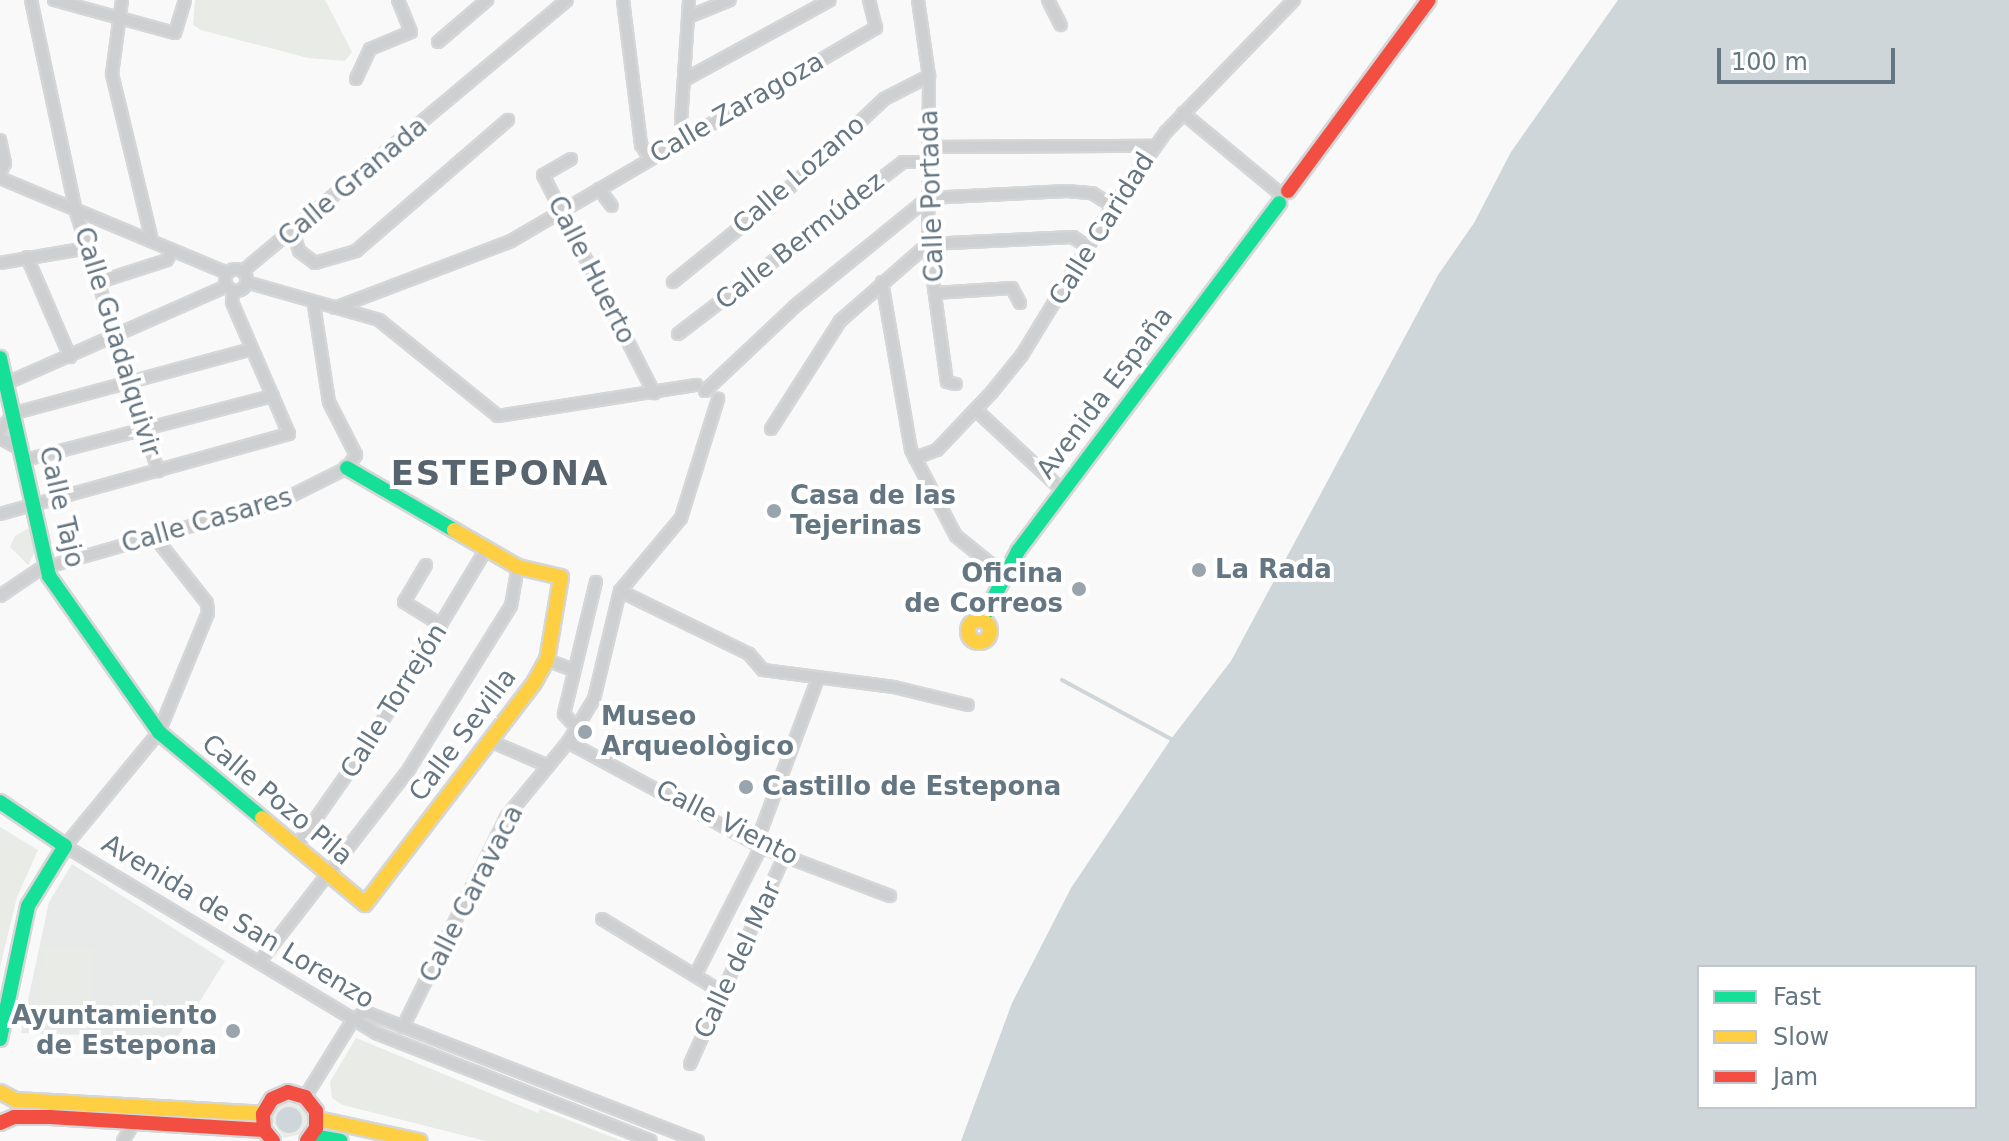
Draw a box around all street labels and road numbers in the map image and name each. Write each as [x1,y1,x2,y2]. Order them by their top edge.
street label: Calle Zaragoza [645,46,829,170]
street label: Calle Lozano [727,109,871,241]
street label: Calle Portada [913,109,951,283]
street label: Calle Granada [272,111,434,253]
street label: Calle Caridad [1043,147,1161,311]
street label: Calle Bermúdez [710,166,890,316]
street label: Calle Huerto [540,191,642,349]
street label: Calle Guadalquivir [67,223,167,461]
street label: Avenida España [1030,301,1180,485]
street label: Calle Tajo [32,443,90,571]
street label: Calle Casares [118,482,296,560]
street label: Calle Torrejón [334,618,454,784]
street label: Calle Sevilla [403,662,523,808]
street label: Calle Pozo Pila [195,728,359,872]
street label: Calle Viento [651,774,803,872]
street label: Calle Caravaca [414,800,530,988]
street label: Avenida de San Lorenzo [96,828,380,1016]
street label: Calle del Mar [688,876,788,1044]

